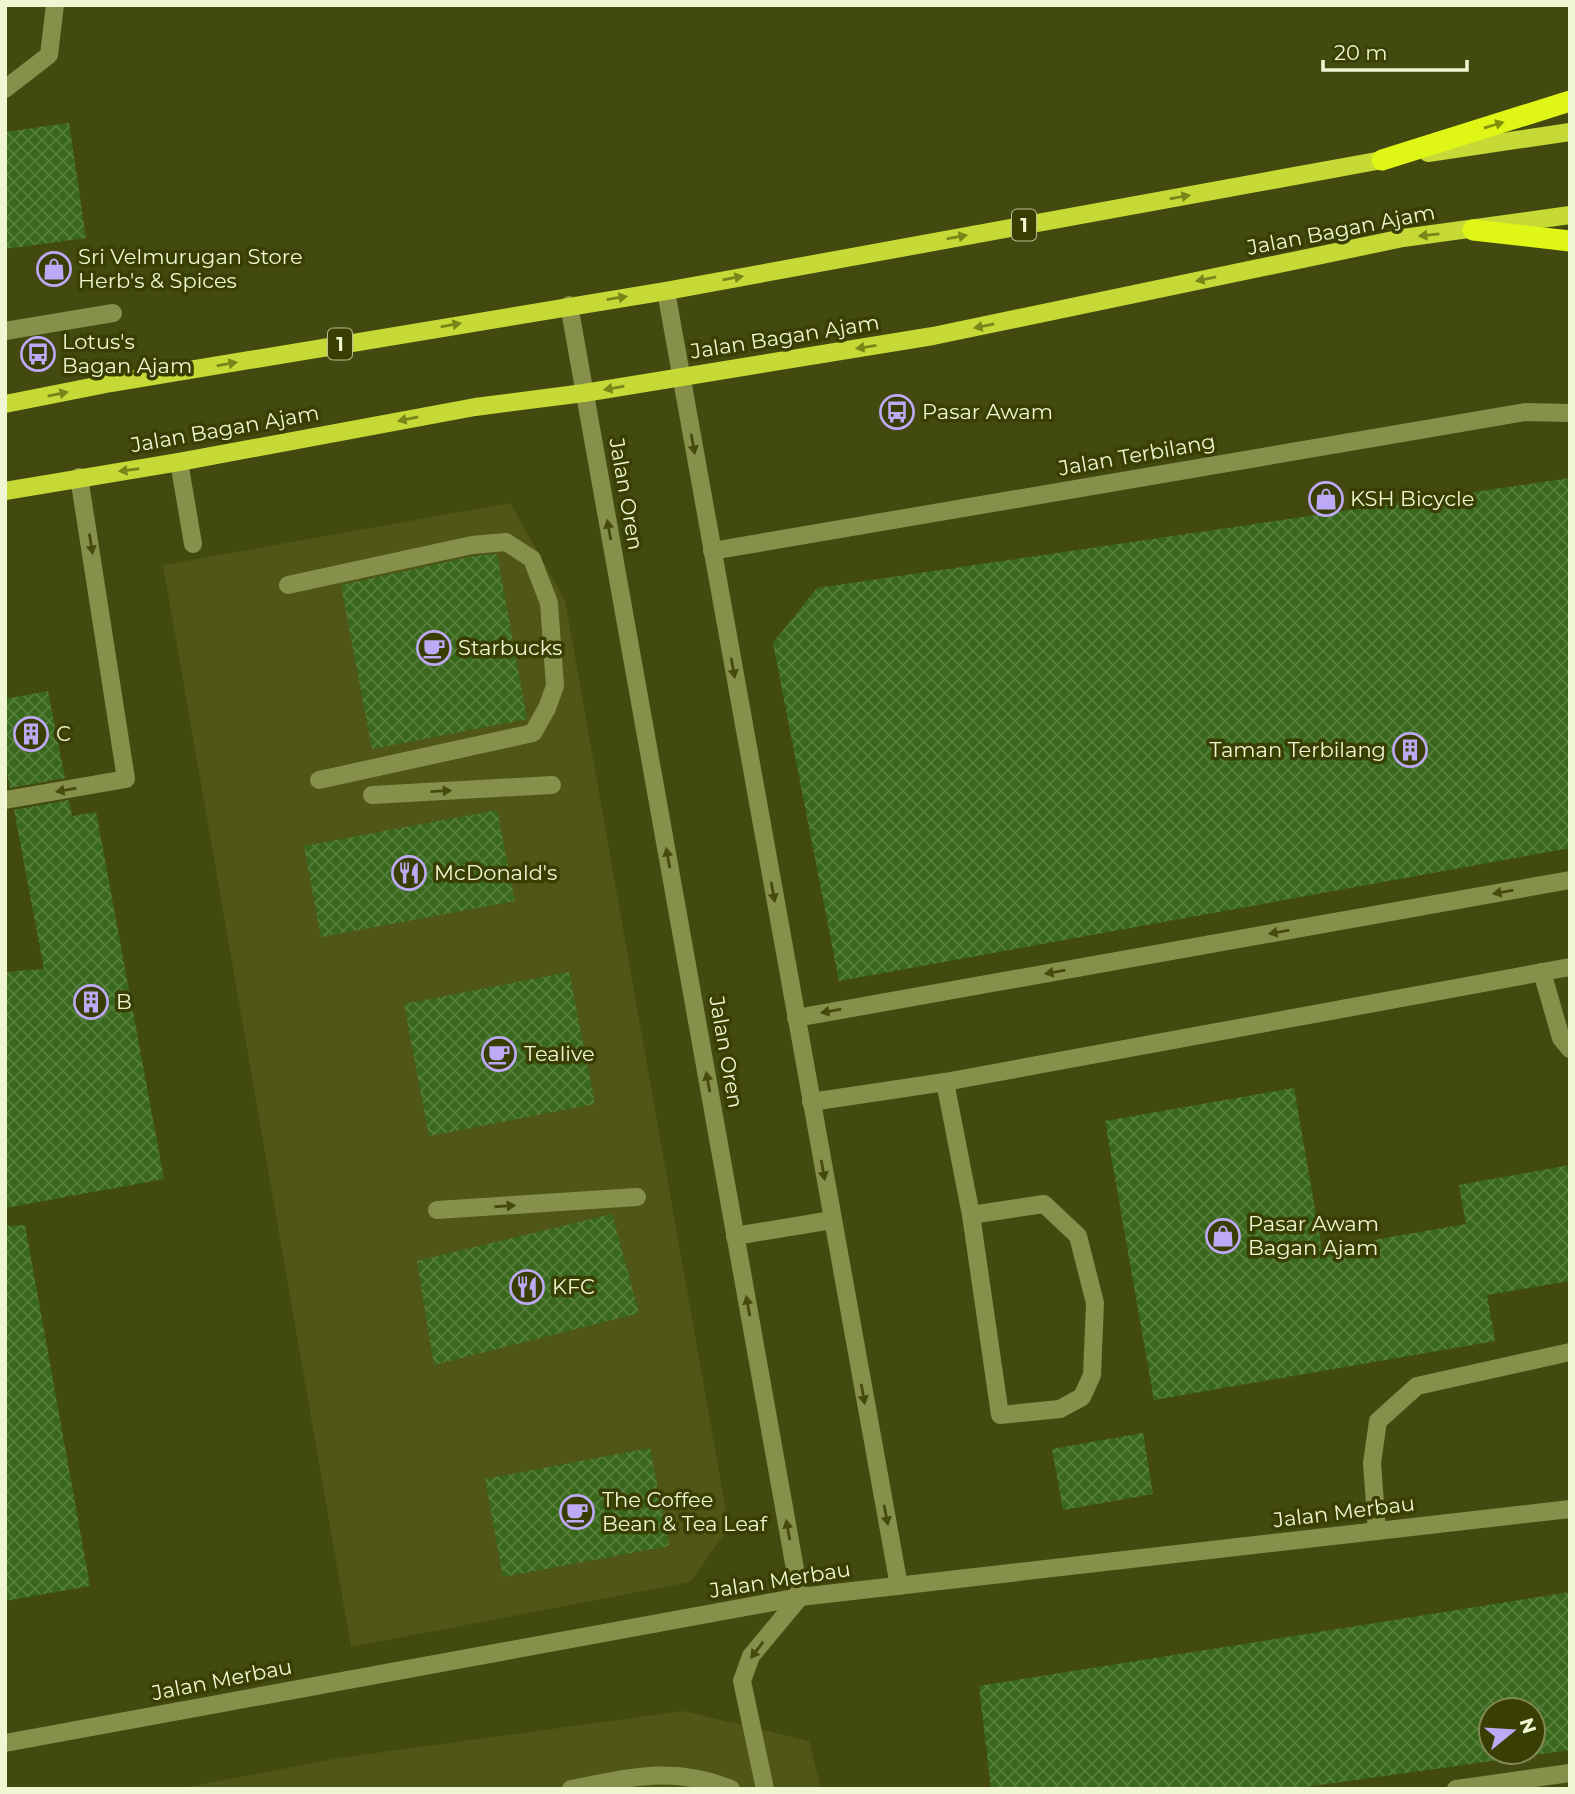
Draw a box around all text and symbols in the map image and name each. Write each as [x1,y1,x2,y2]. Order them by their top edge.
scale bar [1323,28,1466,72]
text: 20 m [1334,40,1388,65]
one-way arrow [1483,120,1504,130]
one-way arrow [1170,191,1192,202]
street label: Jalan Bagan Ajam [1244,199,1437,260]
road number: 1 [1012,210,1036,241]
one-way arrow [1418,229,1440,240]
one-way arrow [946,232,968,243]
place label: Sri Velmurugan Store Herb's & Spices [78,244,303,293]
shop icon: Sri Velmurugan Store Herb's & Spices [35,250,73,288]
one-way arrow [722,273,744,284]
one-way arrow [1195,274,1217,285]
one-way arrow [607,292,629,303]
street label: Jalan Bagan Ajam [688,309,881,364]
one-way arrow [440,320,462,331]
one-way arrow [973,320,995,331]
road number: 1 [328,328,352,360]
place label: Lotus's Bagan Ajam [62,329,192,378]
bus stop icon: Lotus's Bagan Ajam [19,335,57,373]
one-way arrow [855,342,877,353]
one-way arrow [216,358,238,369]
one-way arrow [603,383,625,394]
one-way arrow [47,388,69,399]
bus stop icon: Pasar Awam [878,393,916,431]
place label: Pasar Awam [922,399,1053,424]
street label: Jalan Bagan Ajam [128,400,321,458]
one-way arrow [397,414,419,425]
street label: Jalan Terbilang [1055,428,1217,481]
one-way arrow [688,433,699,455]
street label: Jalan Oren [604,435,649,552]
one-way arrow [118,464,140,475]
shop icon: KSH Bicycle [1307,480,1345,518]
place label: KSH Bicycle [1350,486,1474,511]
one-way arrow [603,519,614,541]
one-way arrow [86,533,97,555]
cafe icon: Starbucks [415,629,453,667]
place label: Starbucks [458,635,562,660]
one-way arrow [728,657,739,679]
building icon: C [12,715,50,753]
place label: C [56,721,71,746]
building icon: Taman Terbilang [1391,731,1429,769]
place label: Taman Terbilang [1209,737,1386,762]
one-way arrow [55,785,77,796]
one-way arrow [430,786,452,797]
one-way arrow [662,847,673,869]
restaurant icon: McDonald's [390,854,428,892]
place label: McDonald's [434,860,557,885]
one-way arrow [768,881,779,903]
one-way arrow [1492,887,1514,898]
one-way arrow [1268,927,1290,938]
one-way arrow [1044,967,1066,978]
building icon: B [72,983,110,1021]
place label: B [116,989,132,1014]
street label: Jalan Oren [704,993,749,1110]
one-way arrow [820,1006,842,1017]
cafe icon: Tealive [480,1035,518,1073]
place label: Tealive [524,1041,595,1066]
one-way arrow [702,1071,713,1093]
one-way arrow [818,1159,829,1181]
one-way arrow [494,1200,516,1211]
place label: Pasar Awam Bagan Ajam [1248,1211,1379,1260]
shop icon: Pasar Awam Bagan Ajam [1204,1217,1242,1255]
restaurant icon: KFC [508,1268,546,1306]
place label: KFC [552,1274,595,1299]
one-way arrow [742,1295,753,1317]
one-way arrow [858,1383,869,1405]
place label: The Coffee Bean & Tea Leaf [602,1487,768,1536]
street label: Jalan Merbau [1271,1490,1416,1533]
cafe icon: The Coffee Bean & Tea Leaf [558,1493,596,1531]
one-way arrow [880,1504,891,1526]
one-way arrow [782,1519,793,1541]
street label: Jalan Merbau [707,1556,852,1603]
one-way arrow [750,1641,764,1659]
street label: Jalan Merbau [149,1654,294,1706]
north arrow [1477,1696,1547,1766]
text: N [1514,1715,1541,1737]

